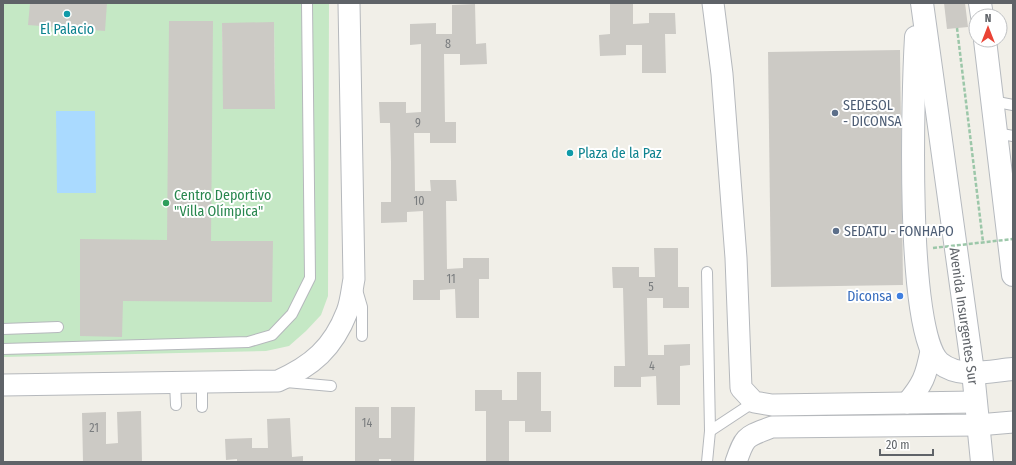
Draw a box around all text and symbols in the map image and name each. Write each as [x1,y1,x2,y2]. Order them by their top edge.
north arrow [968,8,1008,48]
marker: El Palacio [62,9,72,19]
text: N [985,12,991,25]
place label: El Palacio [40,21,94,38]
house number: 8 [445,37,451,51]
place label: SEDESOL - DICONSA [843,97,902,130]
marker: SEDESOL - DICONSA [830,108,840,118]
house number: 9 [415,116,421,130]
place label: Plaza de la Paz [578,145,662,162]
marker: Plaza de la Paz [565,148,575,158]
place label: Centro Deportivo "Villa Olímpica" [174,187,271,220]
house number: 10 [414,194,424,208]
marker: Centro Deportivo "Villa Olímpica" [161,198,171,208]
place label: SEDATU - FONHAPO [844,223,954,240]
marker: SEDATU - FONHAPO [831,226,841,236]
street label: Avenida Insurgentes Sur [945,246,982,386]
house number: 11 [446,272,456,286]
house number: 5 [648,280,654,294]
place label: Diconsa [847,288,892,305]
marker: Diconsa [895,291,905,301]
house number: 4 [649,359,655,373]
house number: 14 [362,416,372,430]
house number: 21 [89,421,99,435]
scale bar [880,431,933,457]
text: 20 m [886,438,910,452]

